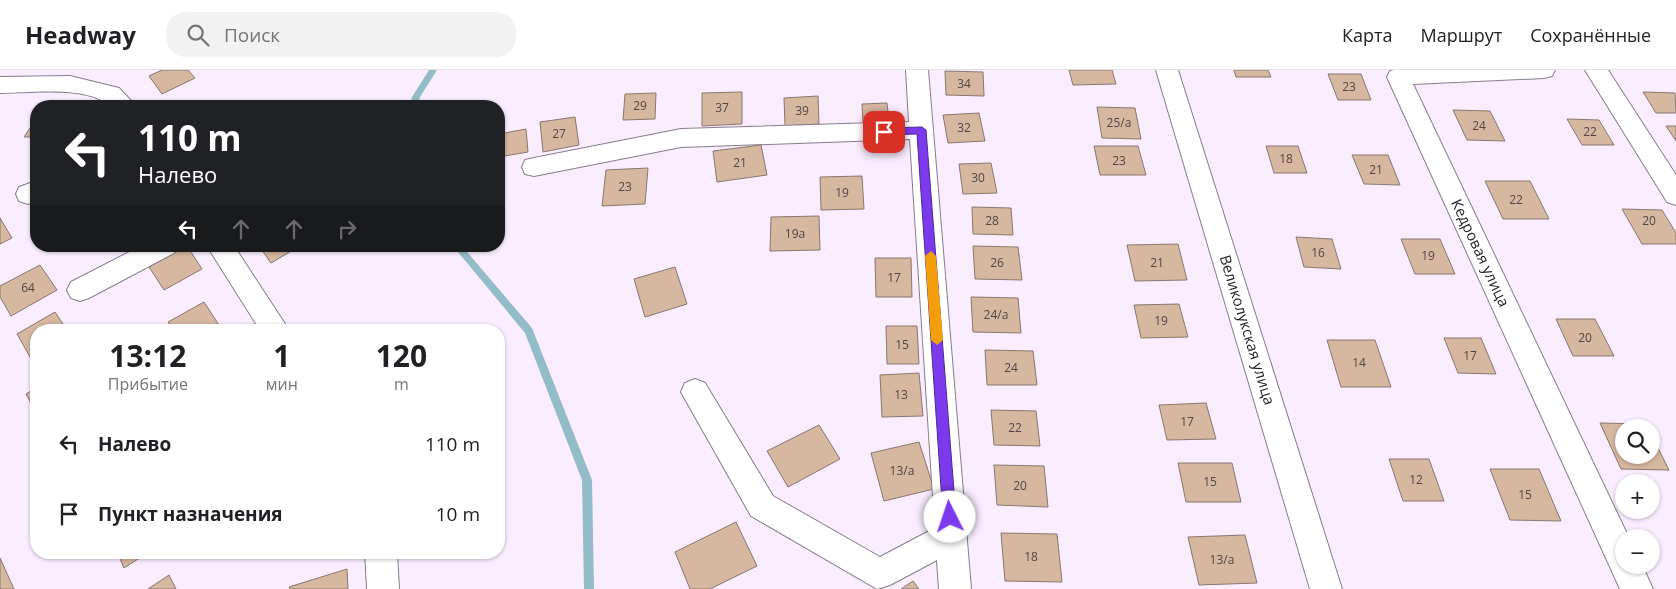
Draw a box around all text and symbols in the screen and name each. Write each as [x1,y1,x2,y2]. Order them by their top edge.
search box [166,12,516,57]
text: Headway [25,18,136,51]
icon: search [184,21,212,49]
text: Поиск [224,22,280,48]
text: Карта [1342,23,1392,47]
text: Маршрут [1420,23,1502,47]
text: Сохранённые [1530,23,1651,47]
house number: 34 [957,75,971,92]
house number: 23 [1342,78,1356,95]
house number: 29 [633,97,647,114]
house number: 37 [715,99,729,116]
house number: 39 [795,102,809,119]
pin [863,111,905,153]
text: 110 m [138,114,242,161]
house number: 25/а [1107,114,1131,131]
house number: 24 [1472,117,1486,134]
icon: arrive [870,118,898,146]
house number: 32 [957,119,971,136]
icon: left [55,120,120,185]
house number: 22 [1583,123,1597,140]
house number: 27 [552,125,566,142]
house number: 18 [1279,150,1293,167]
house number: 23 [1112,152,1126,169]
house number: 21 [733,154,747,171]
text: Налево [138,159,217,189]
house number: 21 [1369,161,1383,178]
house number: 30 [971,169,985,186]
house number: 23 [618,178,632,195]
house number: 19 [835,184,849,201]
house number: 22 [1509,191,1523,208]
street label: Кедровая улица [1447,195,1515,310]
house number: 28 [985,212,999,229]
house number: 20 [1642,212,1656,229]
icon: left [174,215,202,243]
icon: ahead [227,215,255,243]
icon: ahead [280,215,308,243]
icon: right [333,215,361,243]
house number: 19а [785,225,805,242]
house number: 16 [1311,244,1325,261]
house number: 19 [1421,247,1435,264]
street label: Великолукская улица [1216,252,1280,407]
house number: 26 [990,254,1004,271]
house number: 21 [1150,254,1164,271]
house number: 17 [887,269,901,286]
house number: 64 [21,279,35,296]
house number: 24/а [984,306,1008,323]
house number: 19 [1154,312,1168,329]
house number: 20 [1578,329,1592,346]
text: 13:12 [109,335,186,376]
text: 1 [273,335,290,376]
text: 120 [376,335,427,376]
house number: 15 [895,336,909,353]
house number: 17 [1463,347,1477,364]
house number: 14 [1352,354,1366,371]
house number: 24 [1004,359,1018,376]
text: Прибытие [108,373,188,395]
text: мин [266,373,298,395]
text: m [394,373,409,395]
house number: 13 [894,386,908,403]
house number: 17 [1180,413,1194,430]
house number: 22 [1008,419,1022,436]
map controls [1615,419,1660,574]
button: search [1615,419,1660,464]
icon: left [55,430,83,458]
text: Налево [98,431,171,457]
text: 110 m [425,431,480,457]
house number: 13/а [890,462,914,479]
house number: 12 [1409,471,1423,488]
house number: 15 [1203,473,1217,490]
button: + [1615,474,1660,519]
house number: 20 [1013,477,1027,494]
house number: 15 [1518,486,1532,503]
position arrow [923,490,975,542]
icon: arrive [55,500,83,528]
text: Пункт назначения [98,501,283,527]
text: 10 m [436,501,480,527]
button: − [1615,529,1660,574]
house number: 18 [1024,548,1038,565]
house number: 13/а [1210,551,1234,568]

